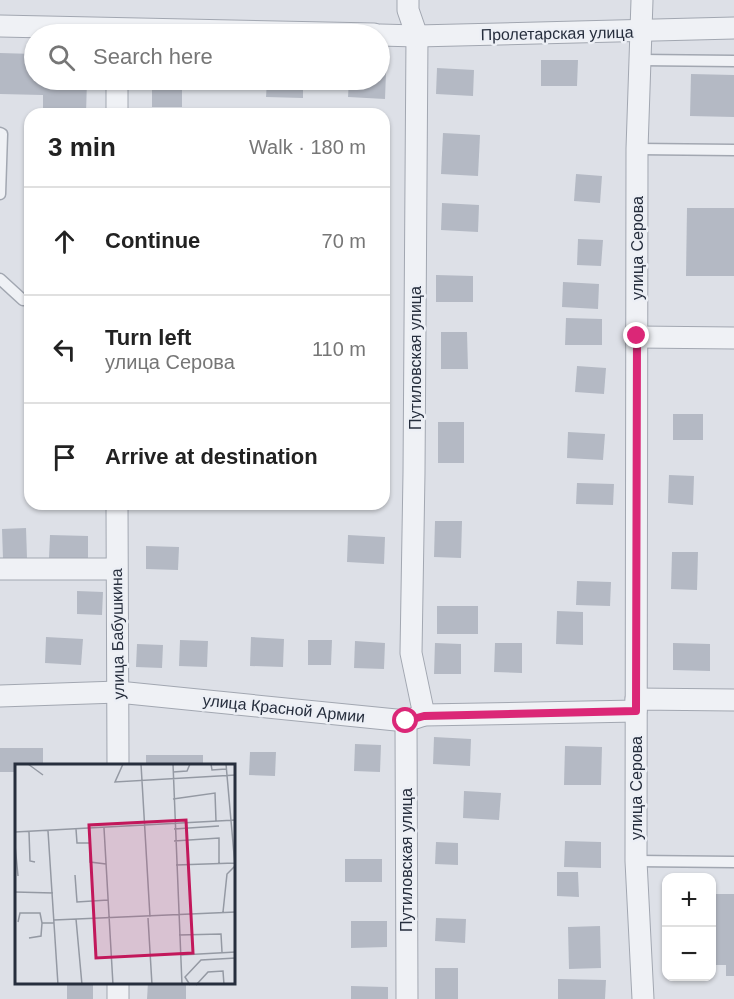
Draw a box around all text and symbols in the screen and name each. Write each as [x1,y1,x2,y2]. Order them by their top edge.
search box [24,24,390,90]
street label: Пролетарская улица [480,24,634,43]
icon: search [45,41,78,74]
text: Search here [93,44,213,69]
text: 3 min [48,132,116,162]
text: Walk · 180 m [249,136,366,158]
street label: улица Серова [629,196,646,300]
icon: ahead [48,225,81,258]
text: Continue [105,228,200,253]
text: 70 m [322,230,366,252]
street label: Путиловская улица [407,286,424,430]
route end [623,322,649,348]
text: Turn left [105,325,191,350]
icon: left [48,333,81,366]
text: 110 m [312,338,366,360]
text: улица Серова [105,351,235,373]
icon: arrive [48,441,81,474]
text: Arrive at destination [105,444,318,469]
street label: улица Бабушкина [108,568,127,700]
street label: улица Красной Армии [202,692,366,725]
route start [392,707,418,733]
street label: улица Серова [628,736,645,840]
inset map [15,764,236,984]
street label: Путиловская улица [398,788,415,932]
map controls [662,873,716,981]
button: + [662,873,716,927]
button: − [662,927,716,981]

